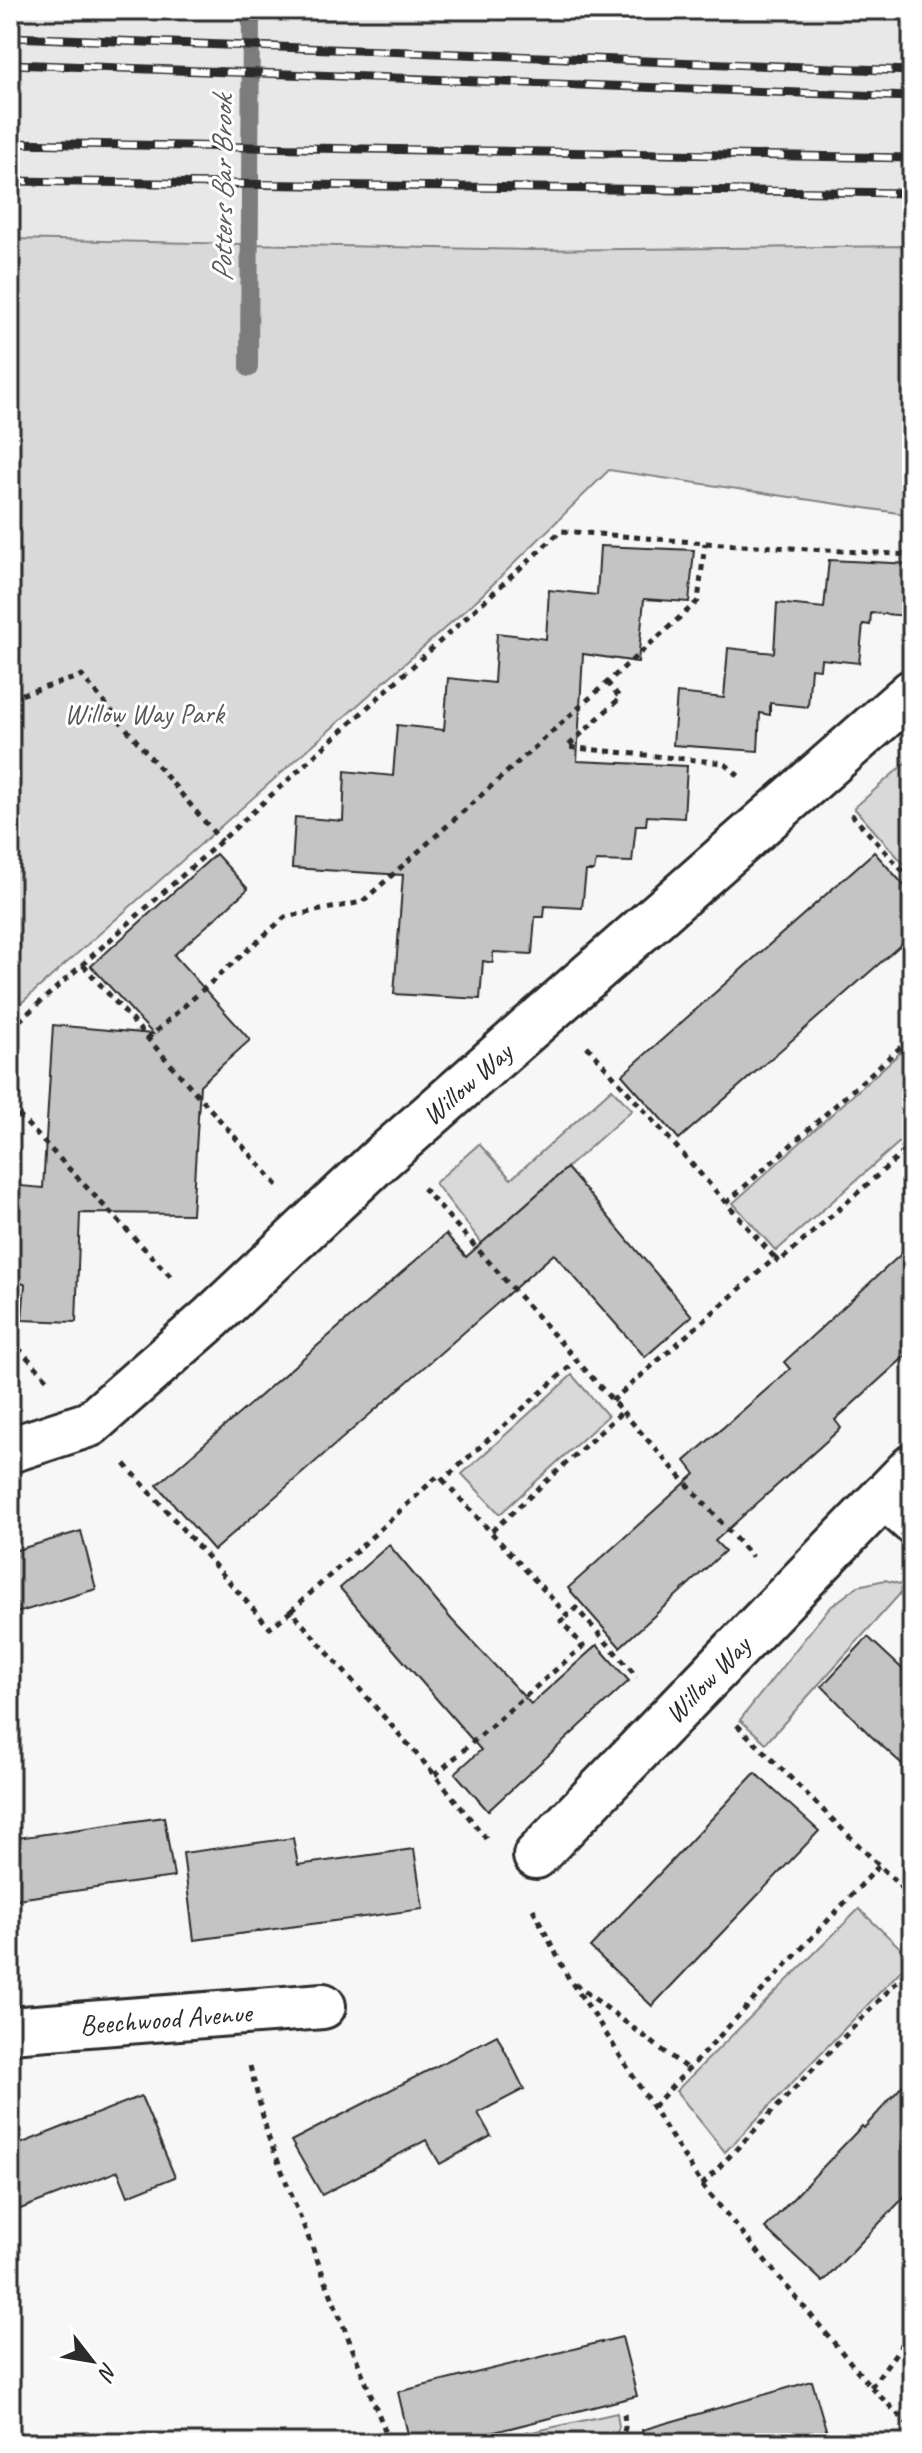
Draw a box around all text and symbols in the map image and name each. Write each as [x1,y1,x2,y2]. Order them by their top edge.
water label: Potters Bar Brook [203,91,241,282]
park label: Willow Way Park [64,696,225,731]
street label: Willow Way [414,1033,521,1132]
street label: Willow Way [657,1626,759,1730]
street label: Beechwood Avenue [78,1994,255,2042]
north arrow [52,2321,132,2401]
text: N [91,2358,124,2387]

